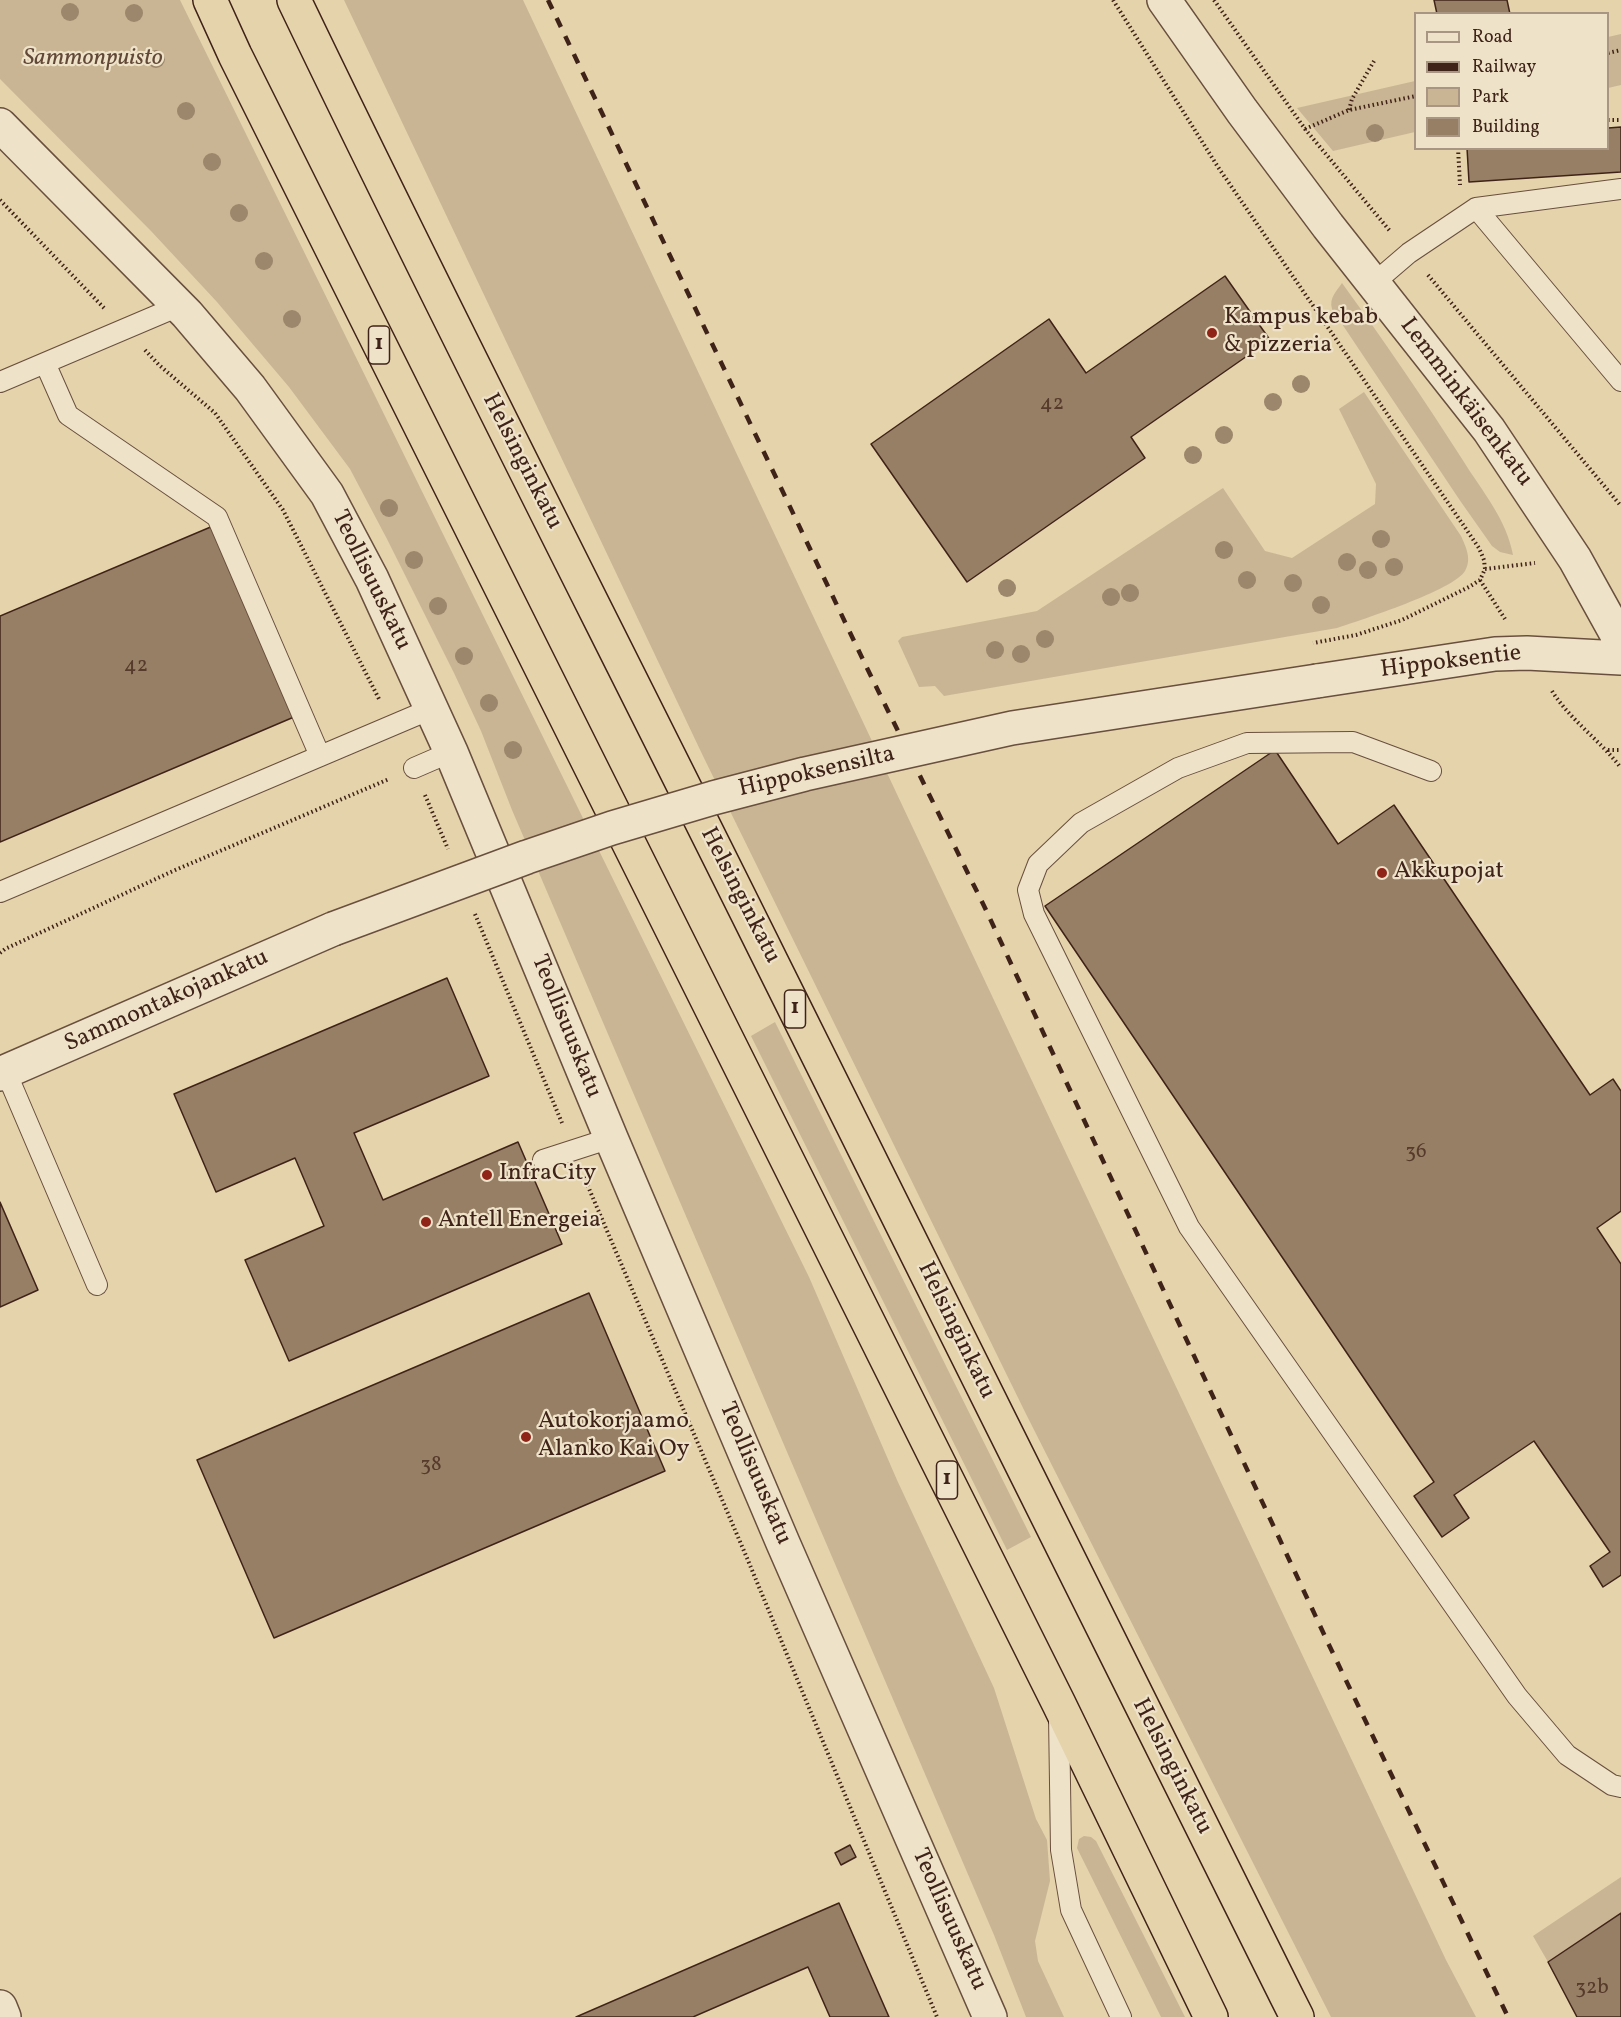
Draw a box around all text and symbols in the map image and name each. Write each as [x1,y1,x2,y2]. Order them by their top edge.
legend [1414,12,1609,150]
text: Road [1472,25,1513,50]
park label: Sammonpuisto [23,46,163,74]
text: Railway [1472,55,1536,80]
text: Park [1472,85,1509,110]
text: Building [1472,115,1540,140]
place label: Kampus kebab & pizzeria [1224,305,1378,361]
street label: Lemminkäisenkatu [1392,313,1538,493]
road number: 1 [368,326,389,364]
marker: Kampus kebab & pizzeria [1205,326,1219,340]
street label: Helsinginkatu [474,389,568,535]
house number: 42 [1040,392,1064,418]
street label: Teollisuuskatu [324,506,416,656]
street label: Hippoksentie [1379,640,1523,686]
house number: 42 [124,654,148,680]
street label: Hippoksensilta [736,741,898,805]
street label: Helsinginkatu [692,823,786,969]
place label: Akkupojat [1394,859,1504,887]
marker: Akkupojat [1375,866,1389,880]
street label: Sammontakojankatu [60,944,274,1060]
street label: Teollisuuskatu [523,951,607,1103]
road number: 1 [784,990,806,1028]
house number: 36 [1405,1140,1427,1166]
place label: InfraCity [499,1161,596,1189]
marker: InfraCity [480,1168,494,1182]
place label: Antell Energeia [438,1208,601,1236]
marker: Antell Energeia [419,1215,433,1229]
street label: Helsinginkatu [909,1258,1001,1404]
street label: Teollisuuskatu [711,1398,797,1550]
place label: Autokorjaamo Alanko Kai Oy [538,1409,689,1465]
marker: Autokorjaamo Alanko Kai Oy [519,1430,533,1444]
house number: 38 [420,1453,442,1479]
road number: 1 [936,1461,958,1499]
street label: Helsinginkatu [1124,1694,1218,1840]
street label: Teollisuuskatu [904,1845,992,1995]
house number: 32b [1575,1976,1609,2002]

